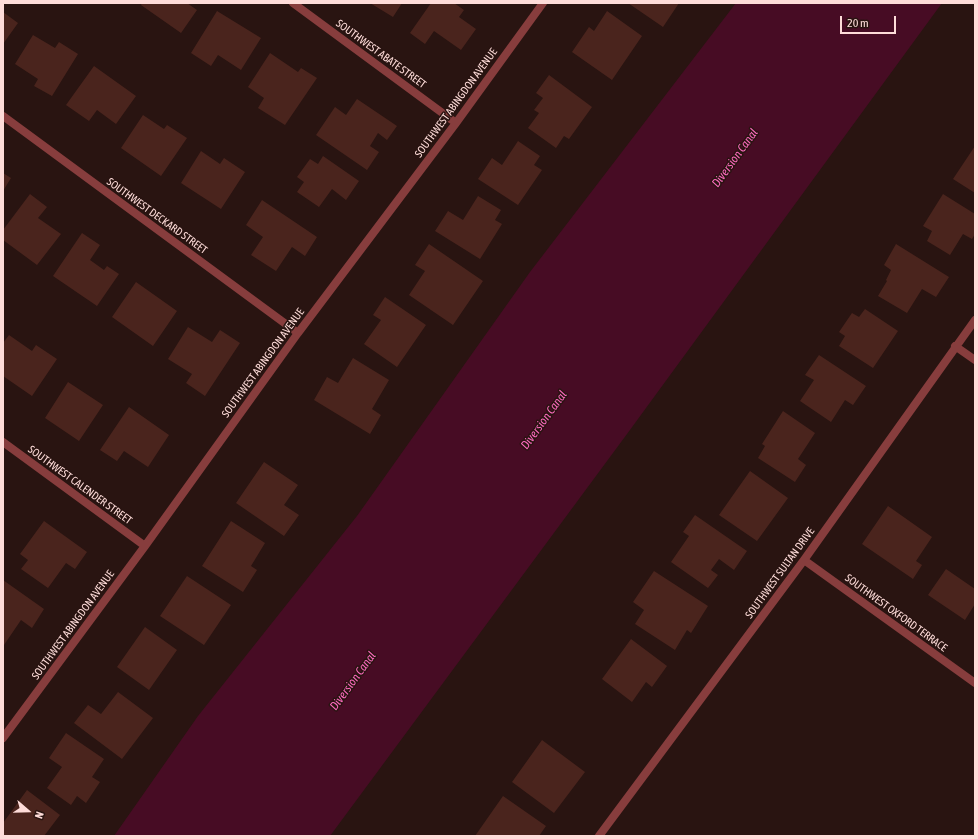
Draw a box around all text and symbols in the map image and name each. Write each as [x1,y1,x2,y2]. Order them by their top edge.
scale bar [842,8,898,34]
text: 20 m [847,16,869,30]
street label: SOUTHWEST ABATE STREET [333,17,429,91]
street label: SOUTHWEST ABINGDON AVENUE [412,46,500,160]
water label: Diversion Canal [709,126,761,190]
street label: SOUTHWEST DECKARD STREET [104,175,210,257]
street label: SOUTHWEST ABINGDON AVENUE [219,306,307,420]
water label: Diversion Canal [518,388,570,452]
street label: SOUTHWEST CALENDER STREET [25,443,135,527]
street label: SOUTHWEST SULTAN DRIVE [743,525,817,621]
street label: SOUTHWEST ABINGDON AVENUE [29,568,117,682]
street label: SOUTHWEST OXFORD TERRACE [842,571,950,655]
water label: Diversion Canal [327,649,379,713]
north arrow [8,791,48,831]
text: N [33,810,46,820]

